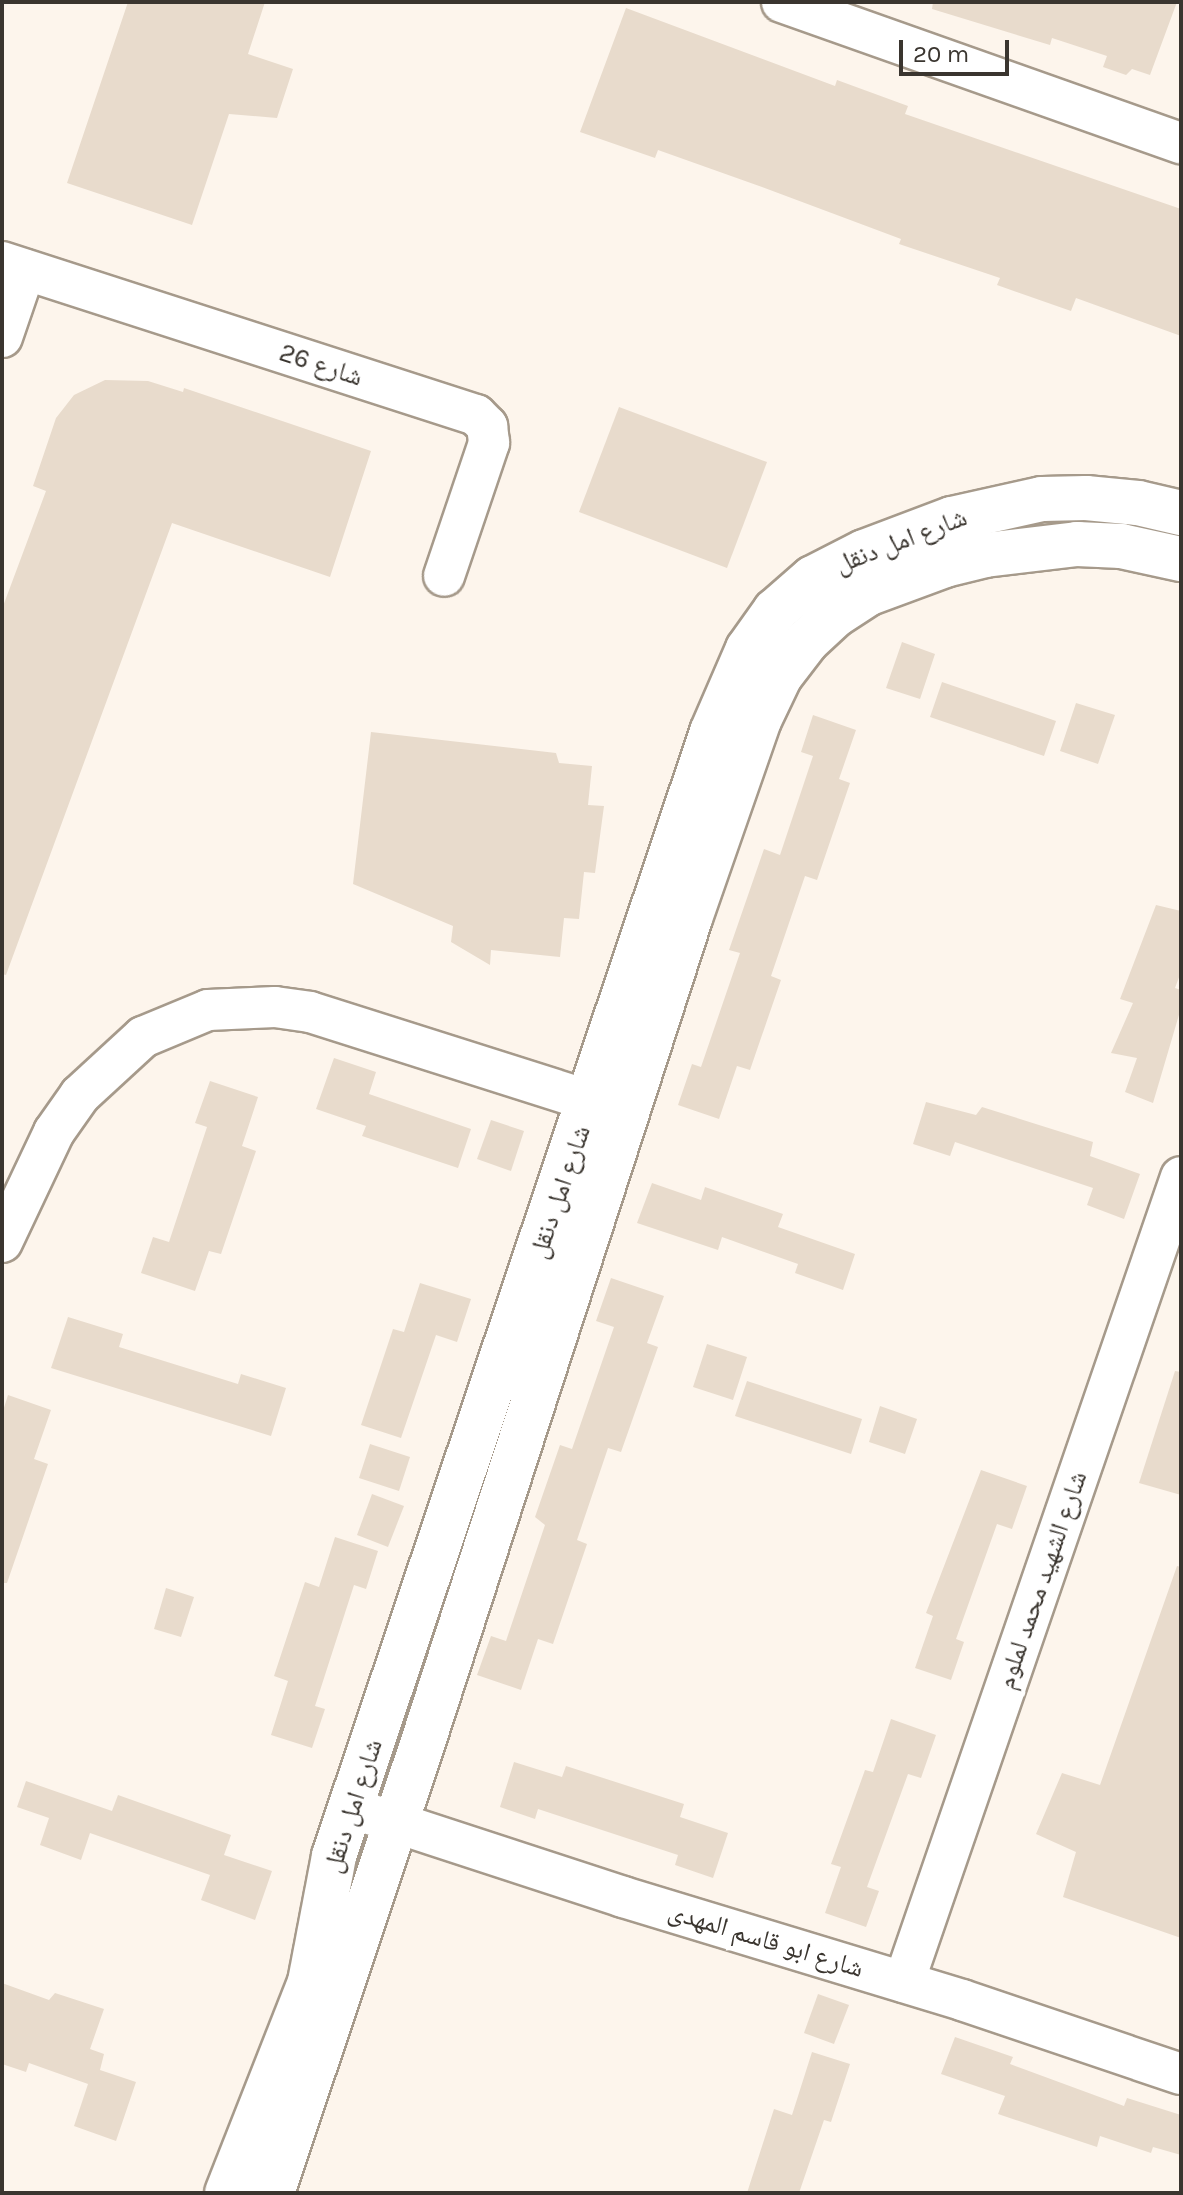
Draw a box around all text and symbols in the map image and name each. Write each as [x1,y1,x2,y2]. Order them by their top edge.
scale bar [903,24,1013,74]
text: 20 m [913,40,969,68]
street label: شارع 26 [275,337,367,393]
street label: شارع امل دنقل [831,502,971,580]
street label: شارع امل دنقل [523,1121,597,1263]
street label: شارع الشهيد محمد لملوم [990,1467,1094,1693]
street label: شارع امل دنقل [317,1735,389,1877]
street label: شارع ابو قاسم المهدى [665,1895,867,1985]

